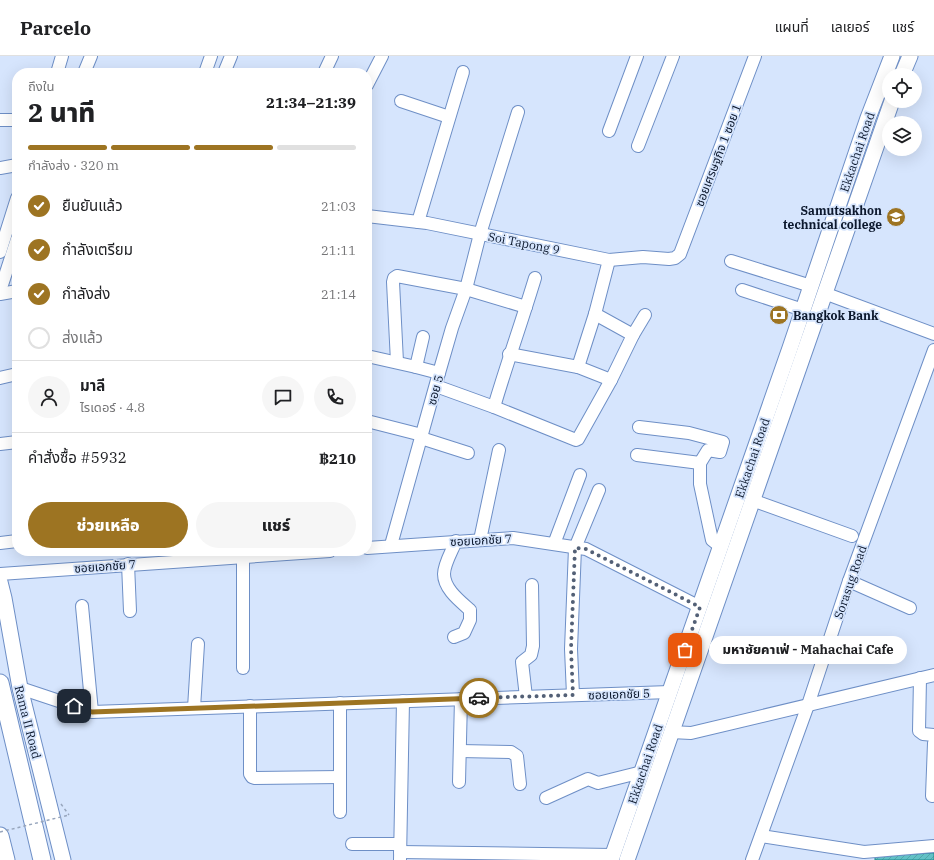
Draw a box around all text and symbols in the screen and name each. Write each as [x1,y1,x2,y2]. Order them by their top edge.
text: Parcelo [20,16,91,40]
text: แผนที่ [775,18,809,36]
text: เลเยอร์ [831,18,870,36]
text: แชร์ [892,18,914,36]
map controls [882,68,922,156]
button: locate [882,68,922,108]
text: ถึงใน [28,78,54,95]
text: 21:34–21:39 [266,93,356,112]
text: 2 นาที [28,95,95,129]
street label: ซอยเศรษฐกิจ 1 ซอย 1 [692,102,744,208]
street label: Ekkachai Road [836,110,878,194]
button: layers [882,116,922,156]
text: กำลังส่ง · 320 m [28,157,119,174]
icon: check [28,195,50,217]
text: ยืนยันแล้ว [62,196,123,215]
text: 21:03 [321,198,356,215]
place label: Samutsakhon technical college [783,203,882,232]
school or university icon: Samutsakhon technical college [885,206,907,228]
street label: Soi Tapong 9 [487,229,561,257]
icon: check [28,239,50,261]
text: กำลังเตรียม [62,240,133,259]
text: 21:11 [321,242,356,259]
icon: check [28,283,50,305]
text: กำลังส่ง [62,284,110,303]
text: 21:14 [321,286,356,303]
bank icon: Bangkok Bank [768,304,790,326]
place label: Bangkok Bank [793,308,879,323]
text: ส่งแล้ว [62,328,103,347]
street label: ซอย 5 [424,373,446,407]
button: person [28,376,70,418]
text: มาลี [80,376,105,395]
button: chat [262,376,304,418]
button: phone [314,376,356,418]
text: ไรเดอร์ · 4.8 [80,399,145,416]
street label: Ekkachai Road [731,416,773,500]
text: คำสั่งซื้อ #5932 [28,448,127,467]
text: ฿210 [319,449,356,468]
button: ช่วยเหลือ [28,502,188,548]
button: แชร์ [196,502,356,548]
street label: ซอยเอกชัย 7 [450,531,512,549]
street label: Sorasug Road [830,543,870,621]
street label: ซอยเอกชัย 7 [74,556,136,576]
pin [668,633,702,667]
callout: มหาชัยคาเฟ่ - Mahachai Cafe [709,636,907,664]
icon: bag [674,639,696,661]
text: มหาชัยคาเฟ่ - Mahachai Cafe [722,641,894,658]
courier [459,678,499,718]
street label: Rama II Road [12,684,44,760]
street label: ซอยเอกชัย 5 [588,685,650,703]
icon: car [468,687,490,709]
pin [57,689,91,723]
icon: home [63,695,85,717]
street label: Ekkachai Road [624,722,666,806]

